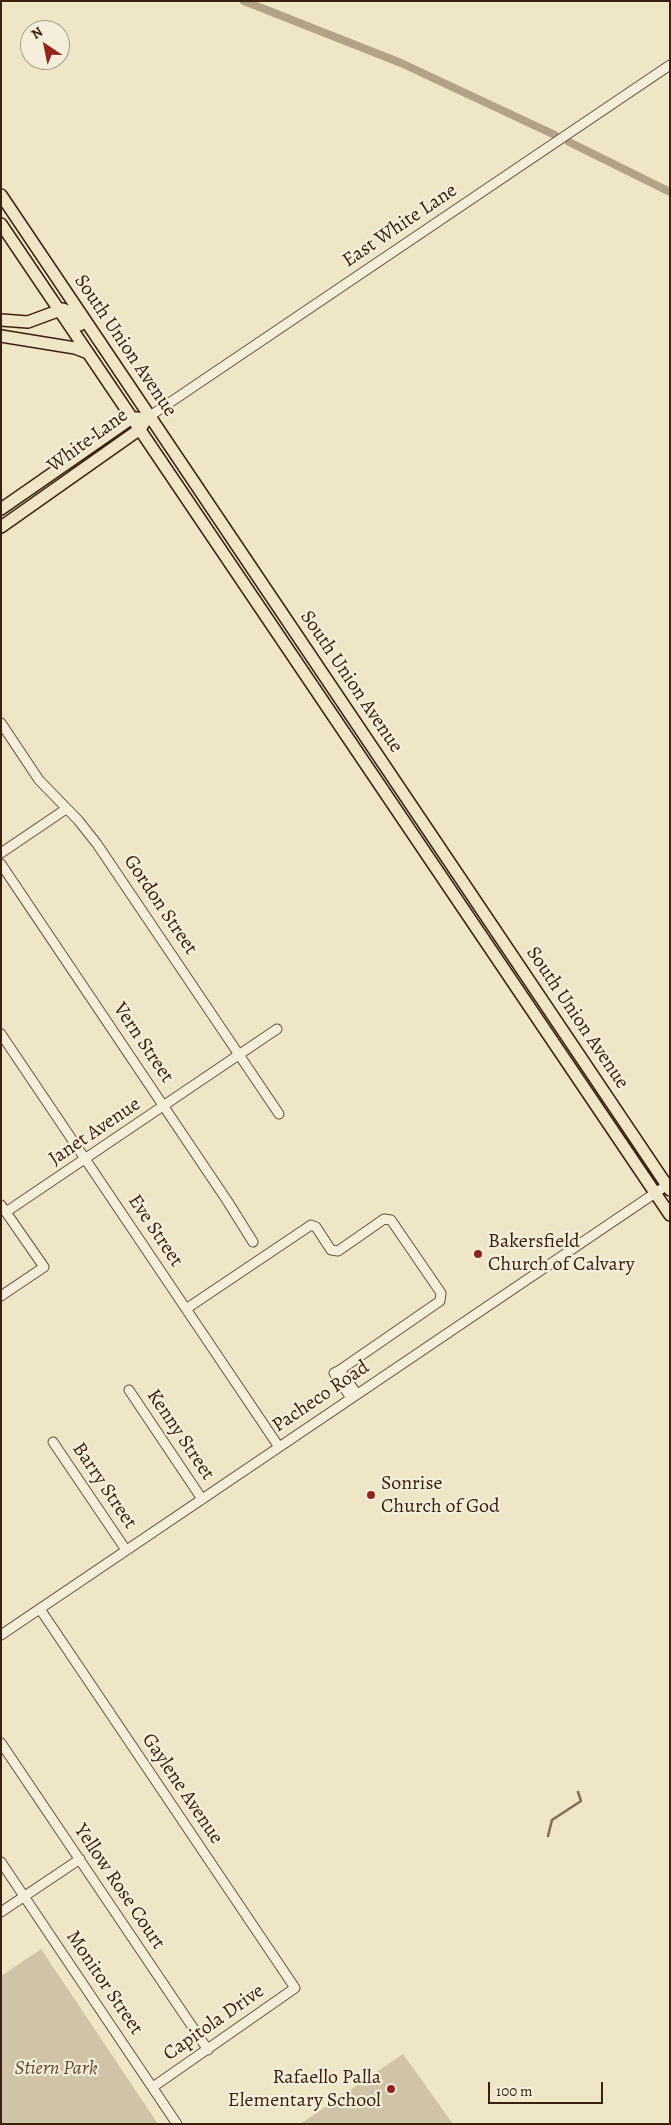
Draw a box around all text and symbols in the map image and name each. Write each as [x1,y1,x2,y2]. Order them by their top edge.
north arrow [20,20,70,70]
text: N [27,22,46,44]
street label: East White Lane [338,179,462,273]
street label: South Union Avenue [69,270,181,422]
street label: White Lane [43,404,133,478]
street label: South Union Avenue [295,606,407,758]
street label: Gordon Street [118,851,202,959]
street label: South Union Avenue [521,942,633,1094]
street label: Vern Street [107,998,179,1088]
street label: Janet Avenue [45,1093,145,1171]
street label: Eve Street [122,1190,188,1272]
place label: Bakersfield Church of Calvary [488,1230,635,1277]
marker: Bakersfield Church of Calvary [472,1248,484,1260]
street label: Pacheco Road [268,1356,374,1438]
street label: Kenny Street [141,1385,219,1485]
street label: Barry Street [66,1438,142,1534]
place label: Sonrise Church of God [381,1472,500,1519]
marker: Sonrise Church of God [365,1489,377,1501]
street label: Gaylene Avenue [136,1729,228,1849]
street label: Yellow Rose Court [68,1820,170,1954]
street label: Monitor Street [60,1926,148,2040]
street label: Capitola Drive [159,1979,269,2067]
park label: Stiern Park [14,2057,98,2081]
place label: Rafaello Palla Elementary School [228,2066,381,2113]
scale bar [491,2072,606,2104]
text: 100 m [496,2081,533,2101]
marker: Rafaello Palla Elementary School [385,2083,397,2095]

